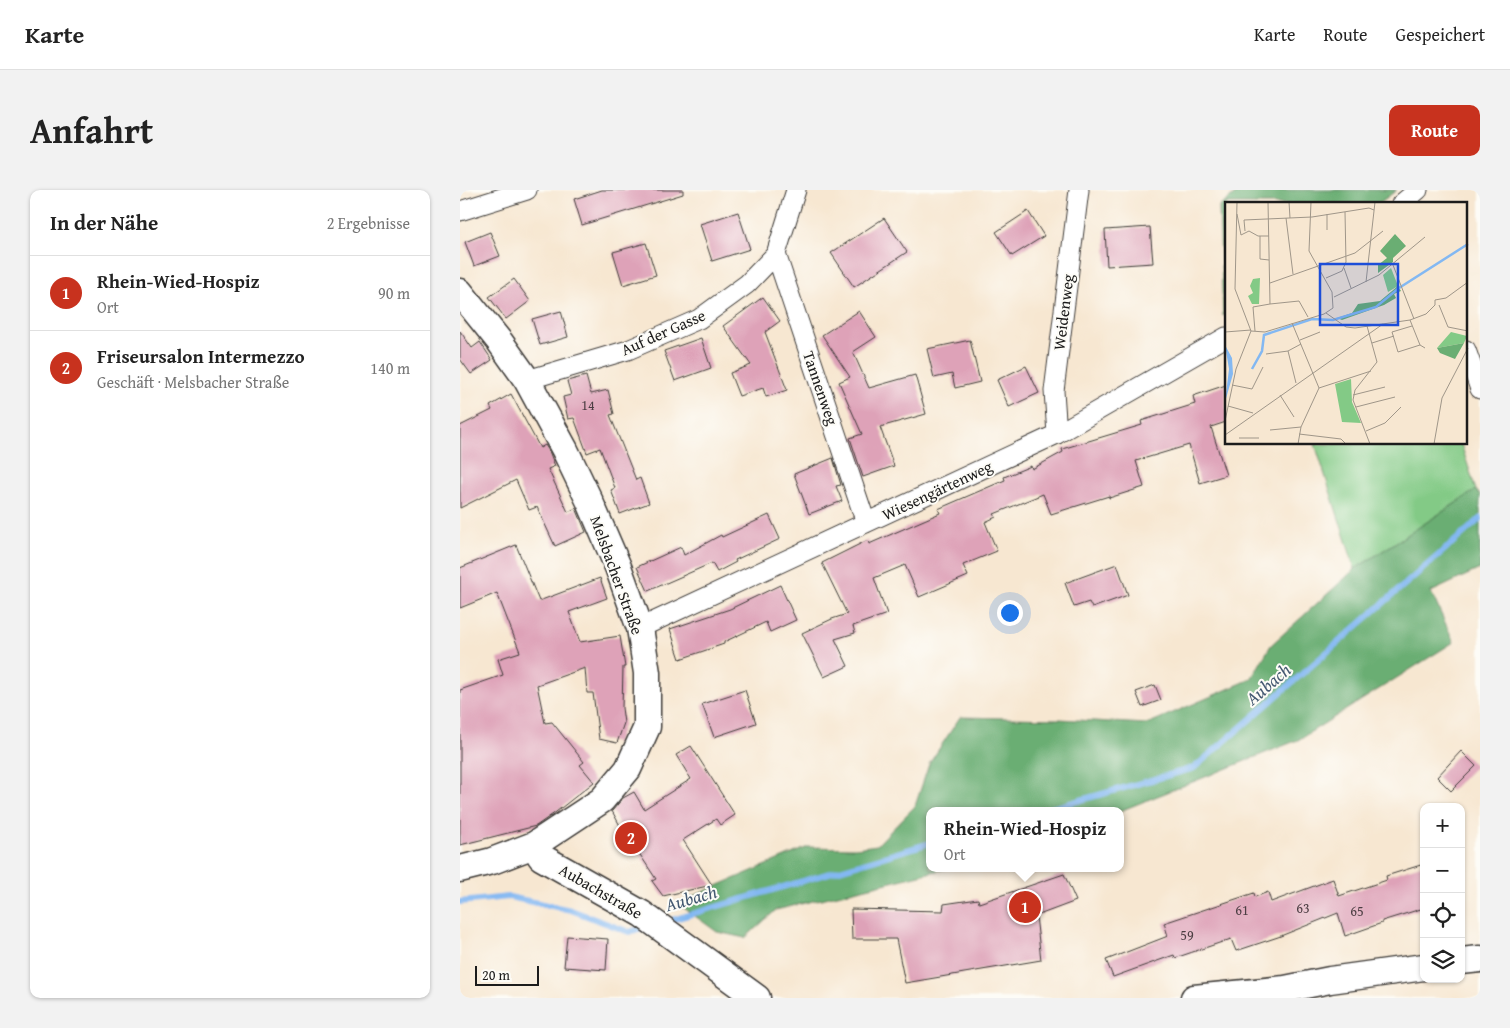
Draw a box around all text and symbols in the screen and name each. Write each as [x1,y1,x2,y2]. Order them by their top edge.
text: Karte [25,17,84,52]
text: Karte [1254,21,1295,48]
text: Route [1323,21,1368,48]
text: Gespeichert [1396,21,1485,48]
text: Anfahrt [30,105,153,156]
button: Route [1389,105,1480,156]
inset map [1225,202,1468,445]
text: In der Nähe [50,207,158,238]
text: 2 Ergebnisse [327,211,410,235]
text: Rhein-Wied-Hospiz [97,267,260,295]
street label: Weidenweg [1046,273,1080,351]
text: 1 [62,281,70,305]
text: 90 m [378,281,410,305]
text: Ort [97,295,119,319]
street label: Auf der Gasse [617,303,709,361]
text: Friseursalon Intermezzo [97,342,305,370]
street label: Tannenweg [797,348,845,428]
text: 2 [62,356,70,380]
text: 140 m [370,356,410,380]
text: Geschäft · Melsbacher Straße [97,370,289,394]
house number: 14 [581,395,595,415]
street label: Wiesengärtenweg [878,454,996,526]
street label: Melsbacher Straße [584,512,650,638]
your location [997,600,1023,626]
water label: Aubach [1239,657,1297,712]
map controls [1420,803,1465,983]
button: + [1420,803,1465,848]
popup [926,807,1124,872]
text: Rhein-Wied-Hospiz [944,814,1106,842]
pin: 2 [615,819,647,857]
text: Ort [944,842,966,866]
button: − [1420,848,1465,893]
street label: Aubachstraße [555,857,647,925]
water label: Aubach [661,878,720,918]
pin: 1 [1009,888,1041,926]
button: locate [1420,893,1465,938]
house number: 63 [1296,898,1310,918]
house number: 61 [1235,900,1249,920]
house number: 65 [1350,901,1364,921]
house number: 59 [1180,925,1194,945]
button: layers [1420,938,1465,983]
scale bar [475,963,539,986]
text: 20 m [482,965,510,985]

